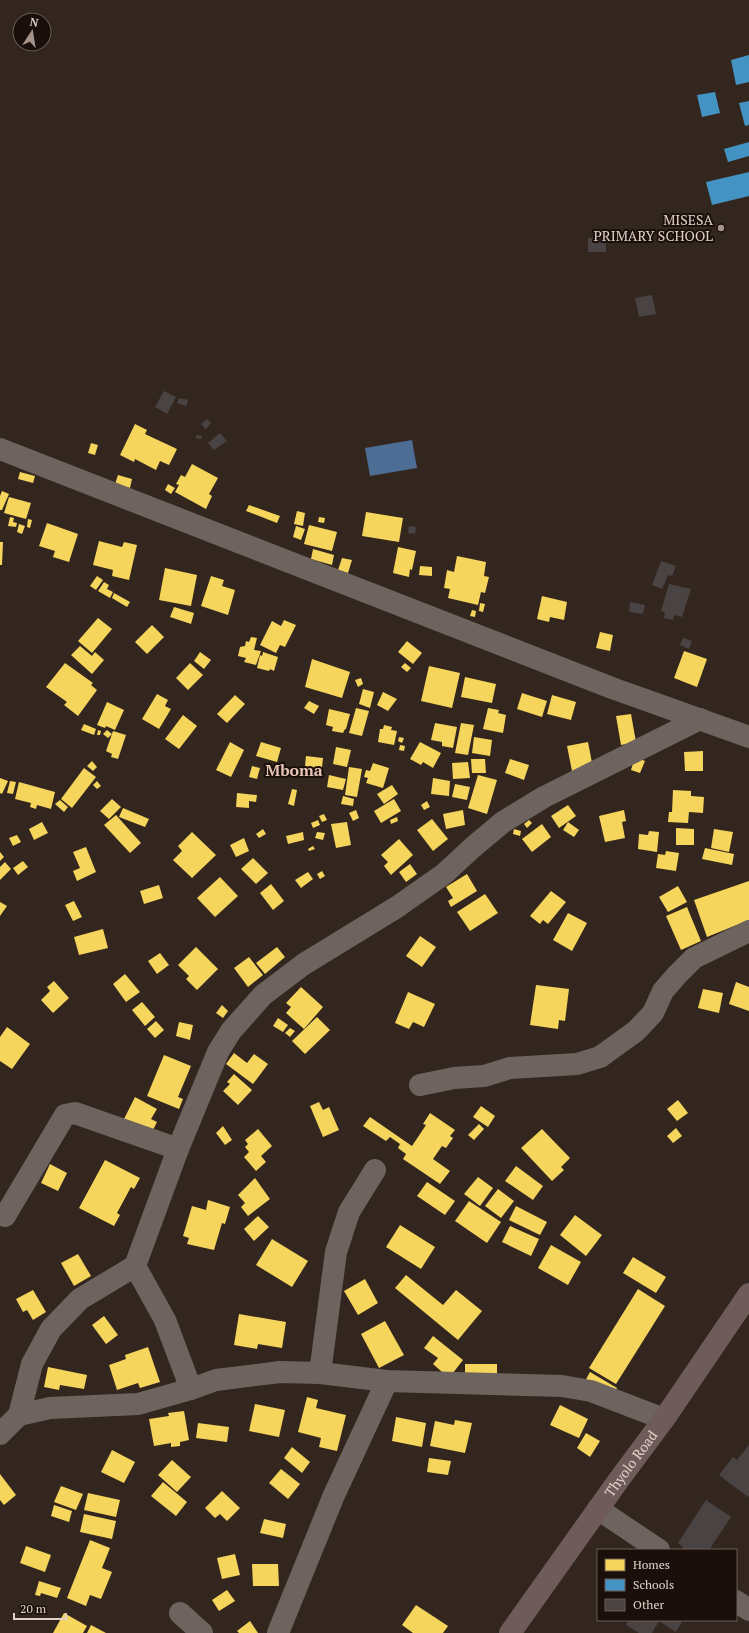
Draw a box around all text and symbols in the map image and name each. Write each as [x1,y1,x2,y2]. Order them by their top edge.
north arrow [12,12,52,52]
text: N [29,15,40,30]
place label: MISESA PRIMARY SCHOOL [594,210,713,245]
marker: MISESA PRIMARY SCHOOL [716,223,726,233]
district label: Mboma [265,759,323,781]
street label: Thyolo Road [600,1426,661,1500]
legend [597,1549,737,1621]
text: Homes [633,1557,670,1572]
text: Schools [633,1577,674,1592]
scale bar [14,1595,66,1621]
text: Other [633,1597,664,1612]
text: 20 m [20,1601,47,1616]

